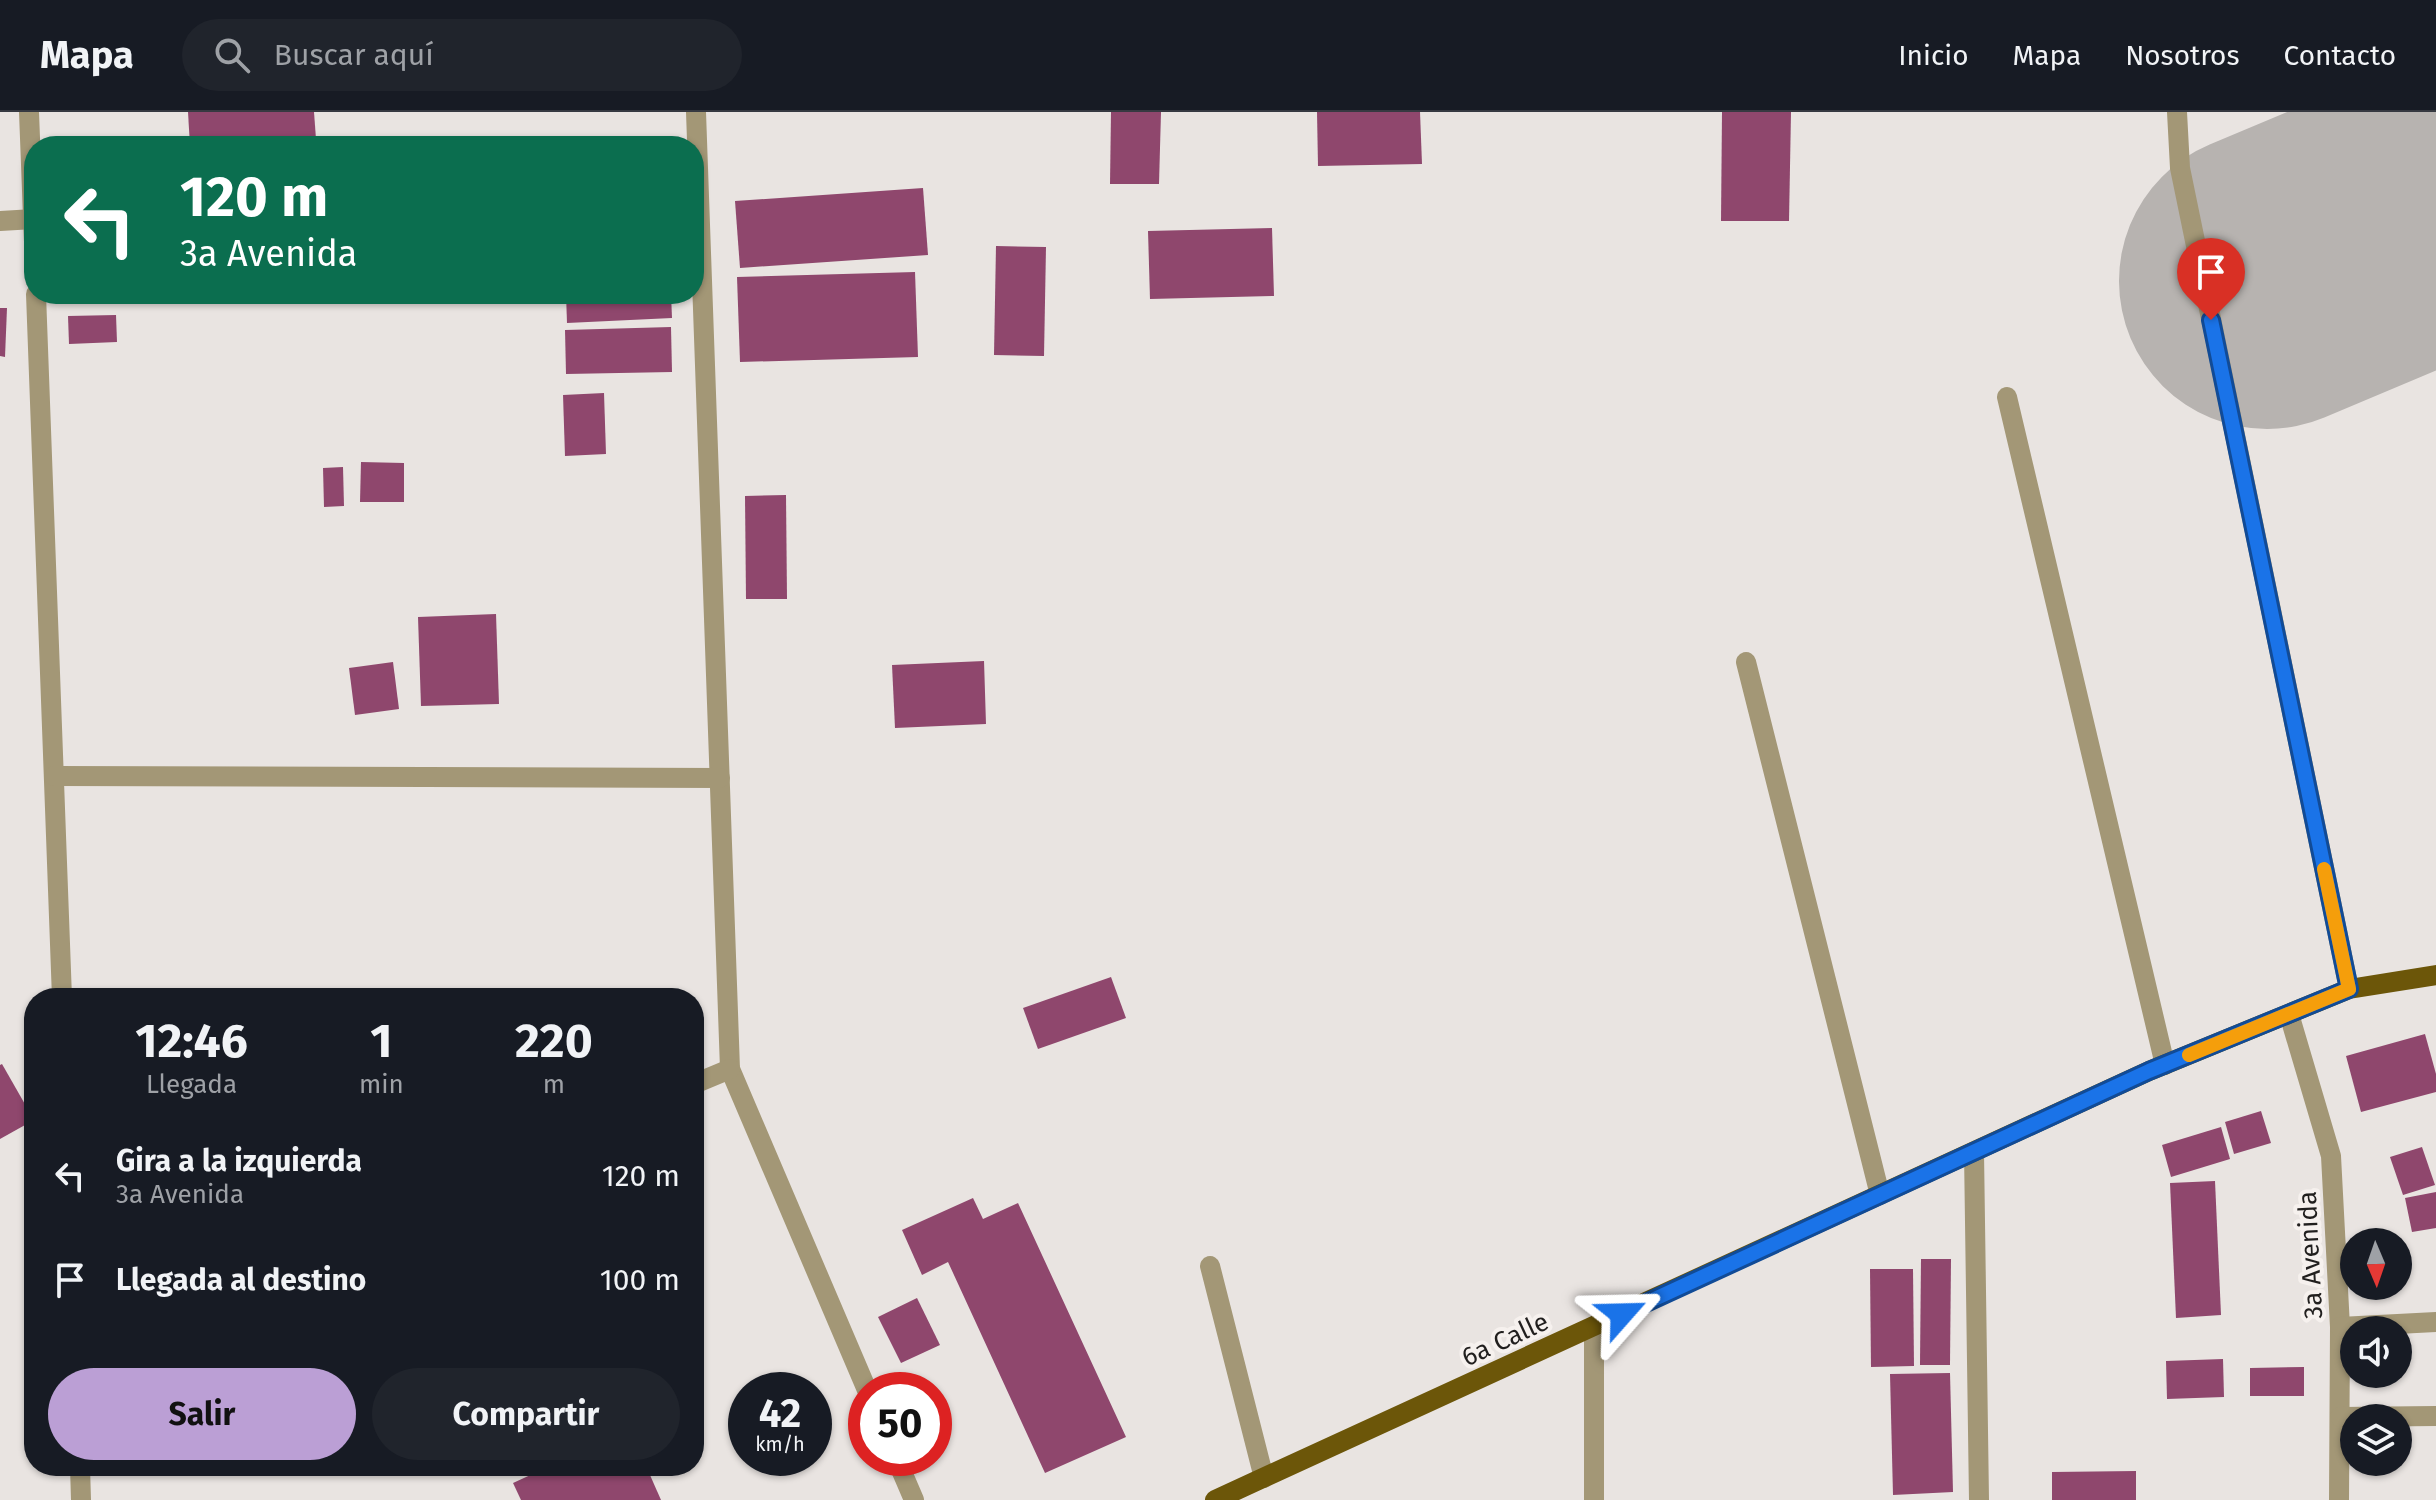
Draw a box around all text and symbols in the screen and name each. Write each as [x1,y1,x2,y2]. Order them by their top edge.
search box [182,19,742,91]
text: Mapa [40,32,134,78]
icon: search [210,33,254,77]
text: Buscar aquí [274,37,434,73]
text: Inicio [1898,39,1969,72]
text: Mapa [2013,39,2081,72]
text: Nosotros [2125,39,2240,72]
text: Contacto [2284,39,2396,72]
text: 120 m [180,164,328,231]
icon: left [48,168,152,272]
text: 3a Avenida [180,232,357,276]
pin [2177,238,2245,320]
icon: arrive [2189,250,2233,294]
text: 12:46 [135,1012,248,1070]
text: 1 [370,1012,393,1070]
text: 220 [515,1012,593,1070]
text: Llegada [146,1069,237,1100]
text: min [359,1069,404,1100]
text: m [543,1069,565,1100]
text: Gira a la izquierda [116,1143,362,1179]
icon: left [48,1154,92,1198]
text: 120 m [602,1158,680,1194]
text: 3a Avenida [116,1179,244,1210]
street label: 3a Avenida [2292,1190,2329,1320]
north arrow [2340,1228,2412,1300]
map controls [2340,1228,2412,1476]
icon: arrive [48,1258,92,1302]
text: Llegada al destino [116,1262,366,1298]
text: 100 m [600,1262,680,1298]
position arrow [1580,1272,1664,1356]
street label: 6a Calle [1457,1306,1554,1373]
button: sound [2340,1316,2412,1388]
button: Salir [48,1368,356,1460]
button: Compartir [372,1368,680,1460]
speed limit sign: 50 [848,1372,952,1476]
text: 42 [759,1390,801,1438]
button: layers [2340,1404,2412,1476]
text: km/h [755,1432,805,1456]

